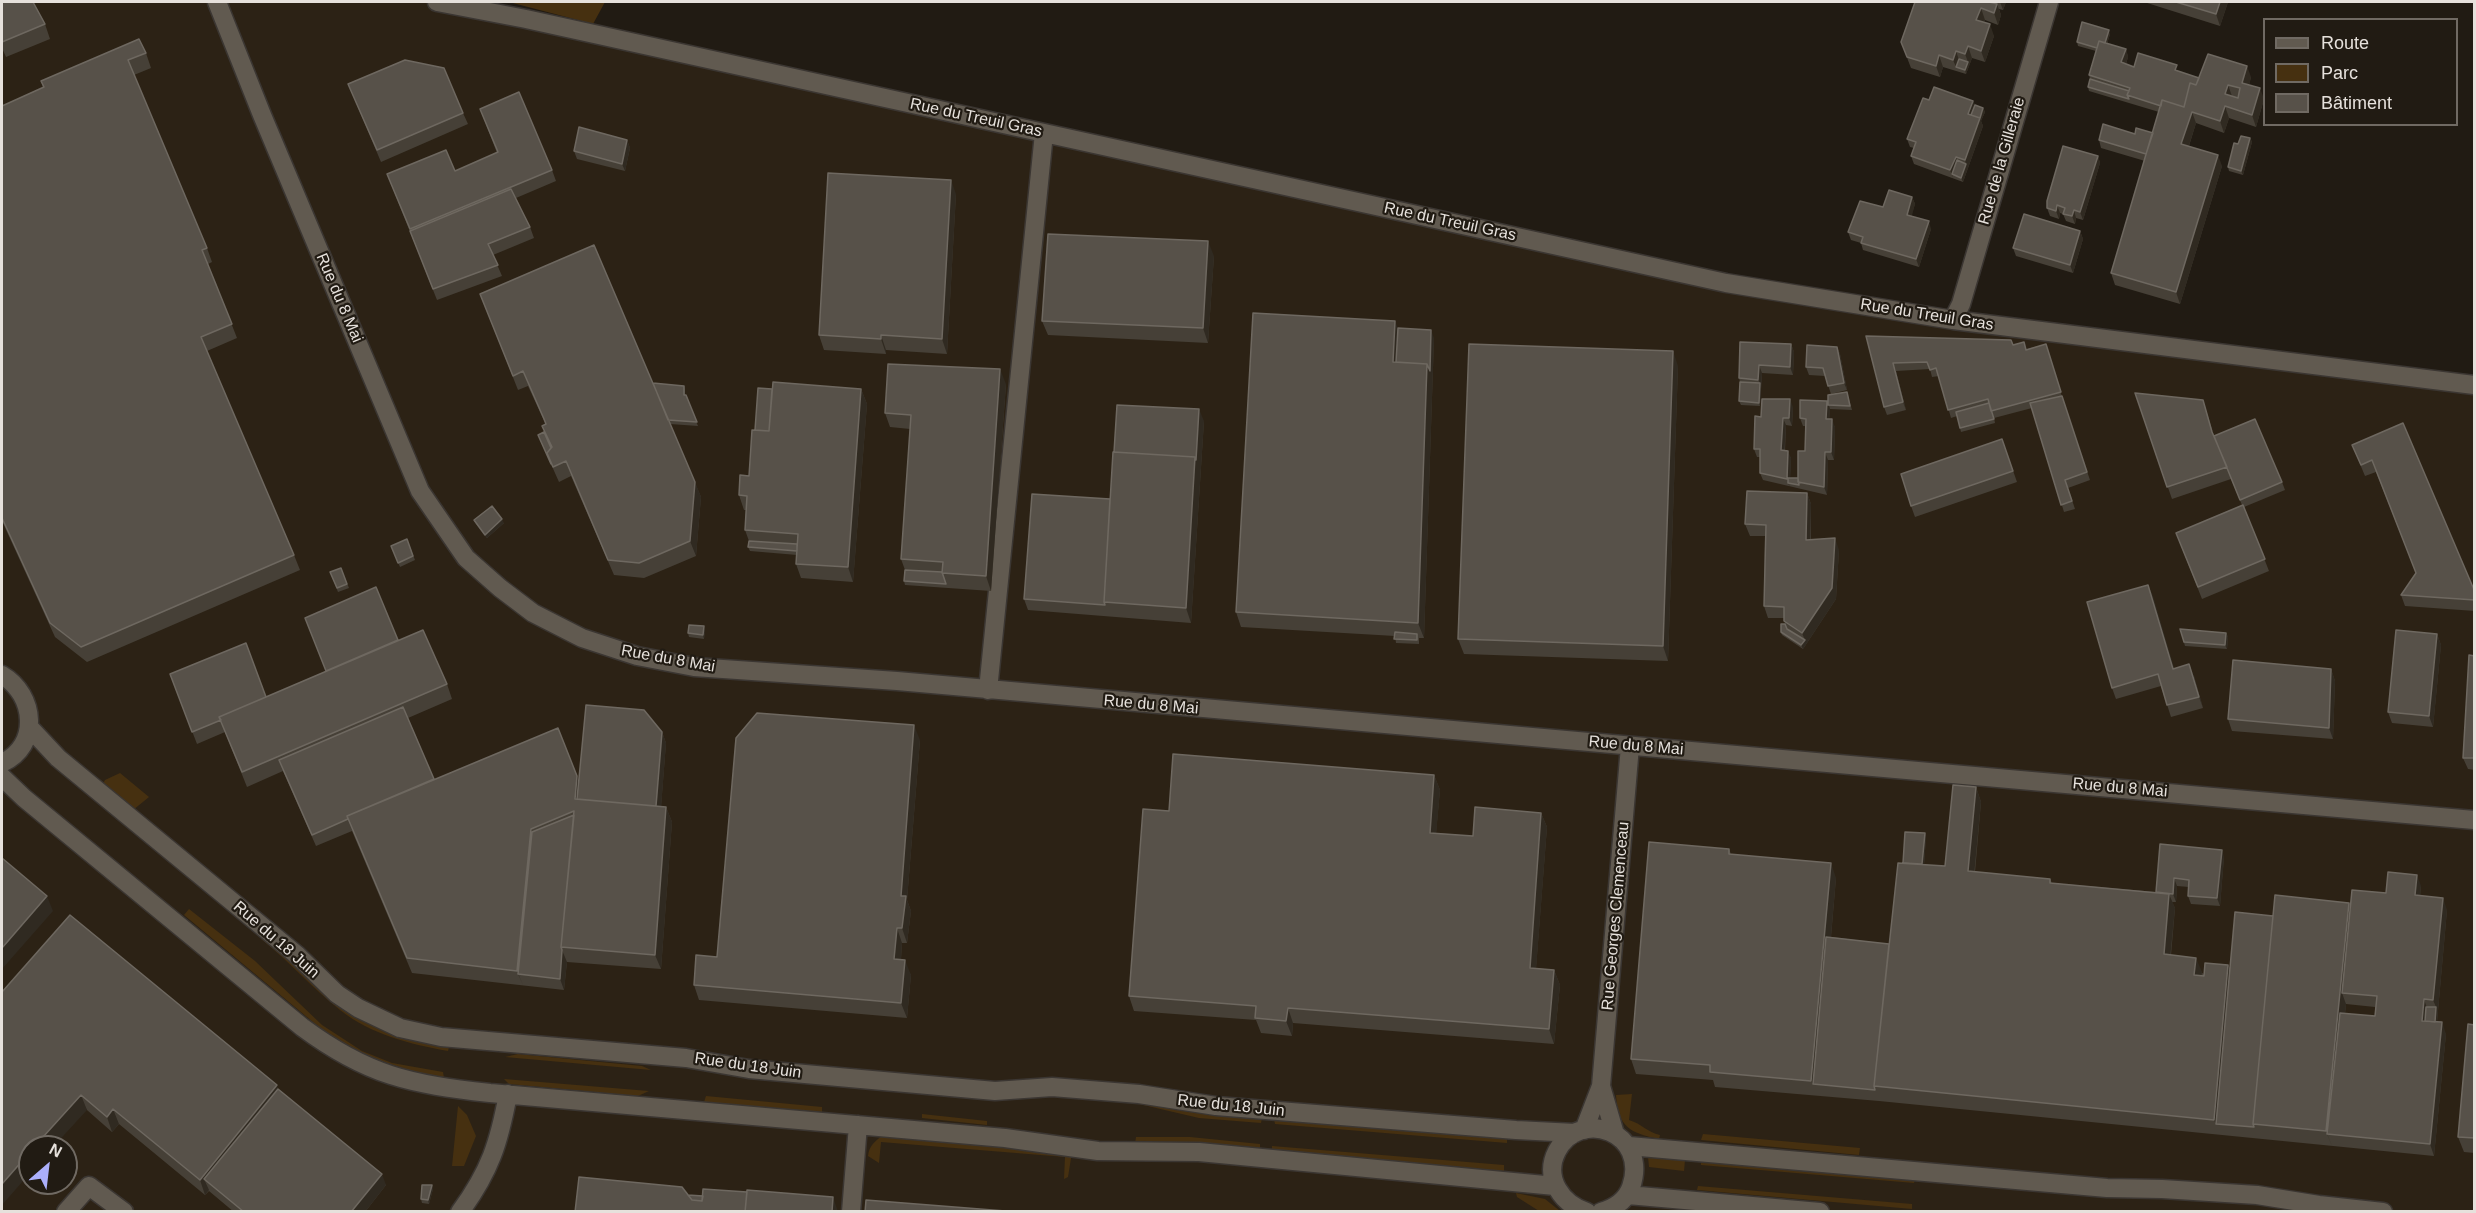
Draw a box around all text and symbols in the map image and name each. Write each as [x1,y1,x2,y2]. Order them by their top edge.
legend [2263,18,2458,126]
text: Route [2321,33,2369,53]
text: Parc [2321,63,2358,83]
text: Bâtiment [2321,93,2392,113]
street label: Rue du Treuil Gras [908,95,1044,141]
street label: Rue de la Gilleraie [1975,95,2029,227]
street label: Rue du Treuil Gras [1382,199,1518,245]
street label: Rue du 8 Mai [312,250,366,346]
street label: Rue du Treuil Gras [1859,295,1995,335]
street label: Rue du 8 Mai [619,641,717,677]
street label: Rue du 8 Mai [1103,691,1199,719]
street label: Rue du 8 Mai [1588,732,1684,760]
street label: Rue du 8 Mai [2072,774,2168,802]
street label: Rue Georges Clemenceau [1598,821,1634,1011]
street label: Rue du 18 Juin [229,897,323,983]
street label: Rue du 18 Juin [693,1049,803,1083]
street label: Rue du 18 Juin [1176,1091,1286,1121]
north arrow [18,1135,78,1195]
text: N [47,1140,65,1161]

